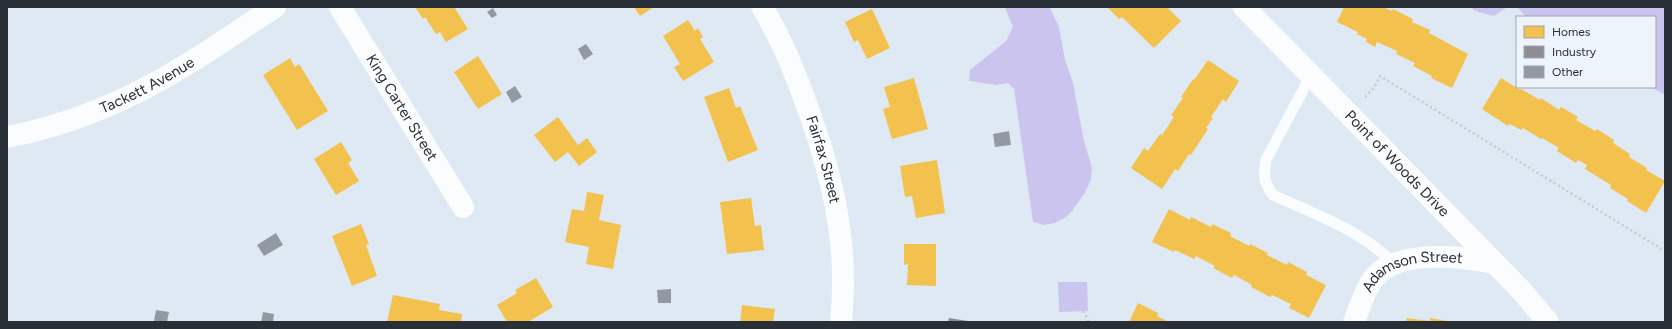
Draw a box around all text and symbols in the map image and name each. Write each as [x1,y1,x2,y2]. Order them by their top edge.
legend [1516,16,1656,88]
text: Homes [1552,25,1591,39]
text: Industry [1552,45,1597,59]
street label: King Carter Street [362,51,442,164]
street label: Tackett Avenue [97,53,198,117]
text: Other [1552,65,1583,79]
street label: Point of Woods Drive [1341,106,1453,221]
street label: Fairfax Street [802,113,844,205]
street label: Adamson Street [1358,248,1464,295]

